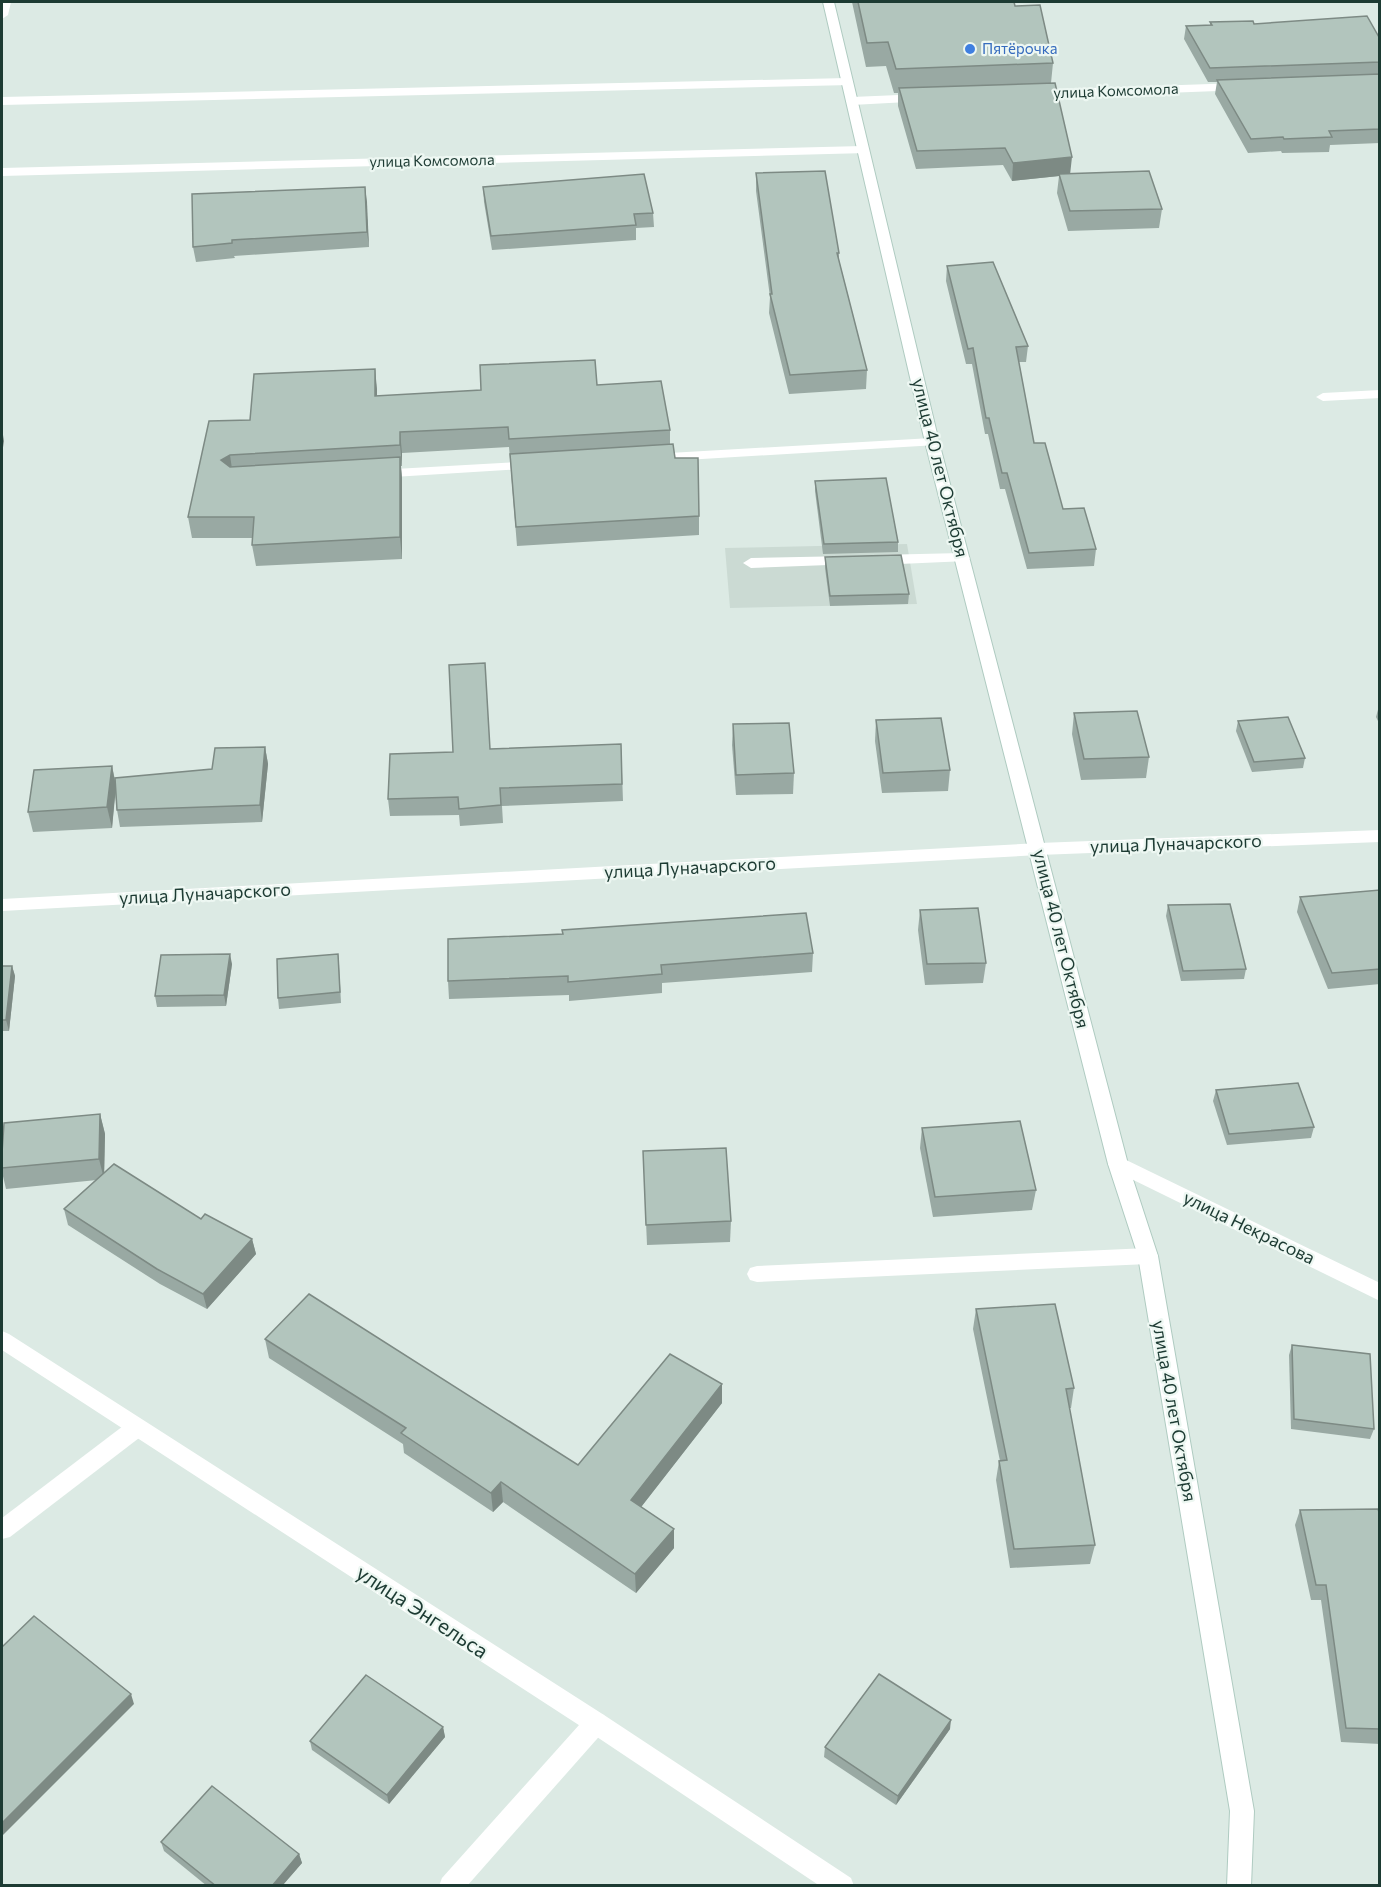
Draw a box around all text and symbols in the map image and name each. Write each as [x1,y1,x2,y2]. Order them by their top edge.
place label: Пятёрочка [982,39,1057,57]
marker: Пятёрочка [963,42,977,56]
street label: улица Комсомола [1053,79,1179,101]
street label: улица Комсомола [369,150,495,170]
street label: улица 40 лет Октября [908,376,974,560]
street label: улица Луначарского [1090,829,1262,857]
street label: улица 40 лет Октября [1029,847,1095,1031]
street label: улица Луначарского [604,852,776,882]
street label: улица Луначарского [119,878,291,908]
street label: улица Некрасова [1180,1186,1319,1268]
street label: улица 40 лет Октября [1148,1318,1202,1503]
street label: улица Энгельса [352,1559,493,1663]

